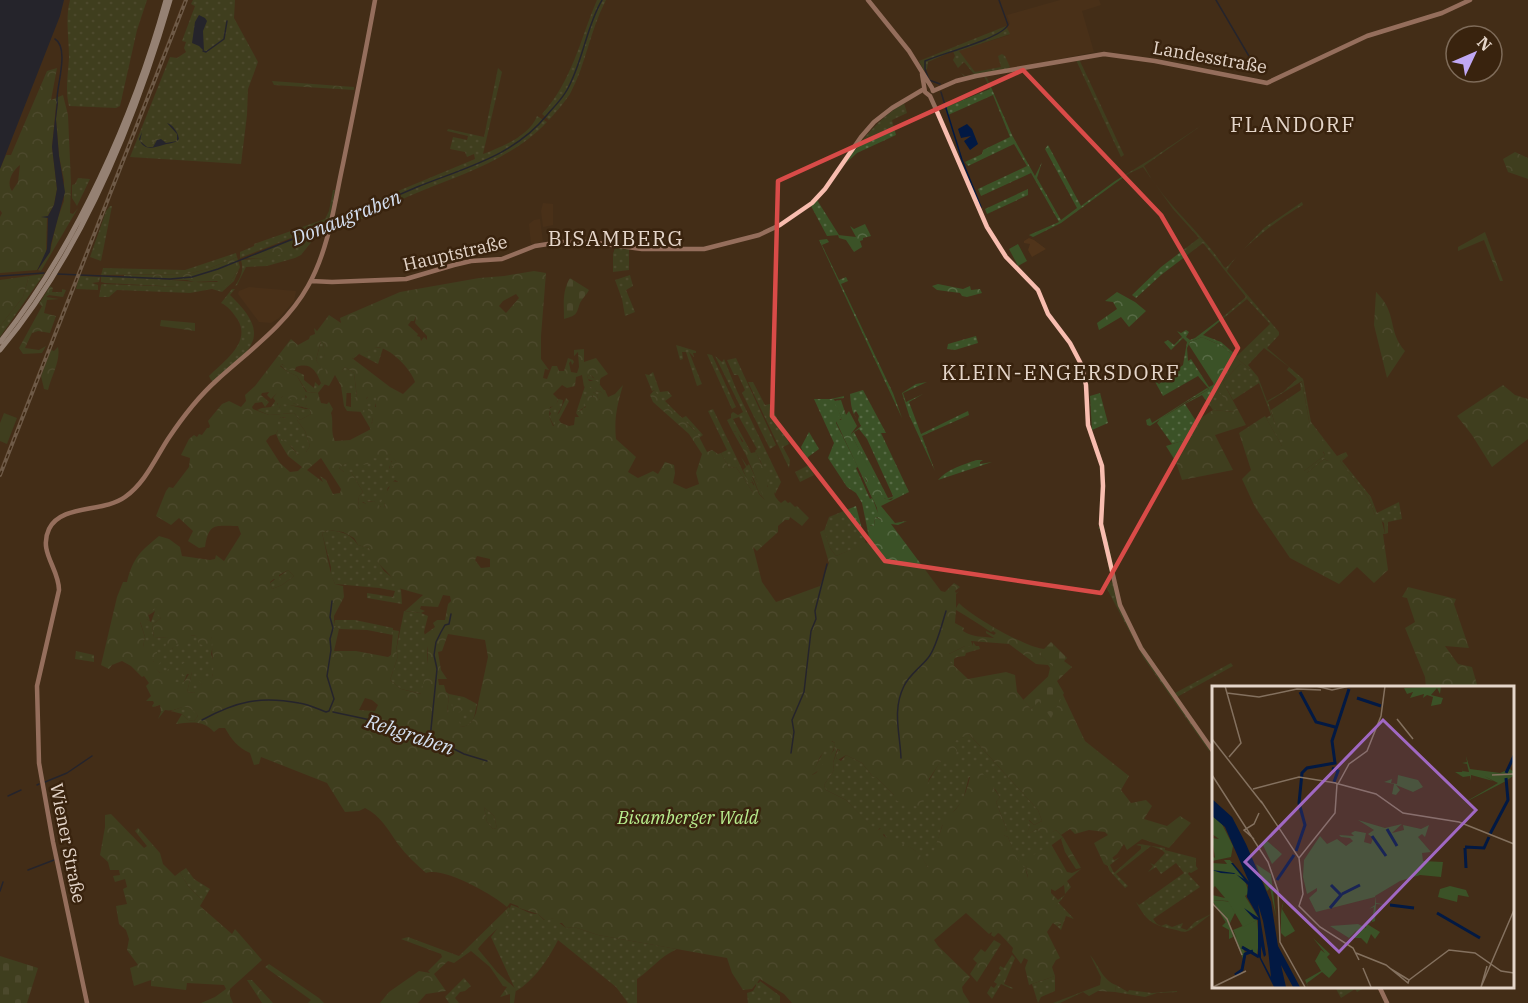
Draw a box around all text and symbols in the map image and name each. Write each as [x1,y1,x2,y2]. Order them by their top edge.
north arrow [1444,24,1504,84]
text: N [1473,32,1496,55]
street label: Landesstraße [1151,36,1269,78]
district label: FLANDORF [1230,110,1356,138]
water label: Donaugraben [286,183,405,252]
district label: BISAMBERG [548,224,684,252]
street label: Hauptstraße [401,230,509,276]
district label: KLEIN-ENGERSDORF [942,358,1180,386]
inset map [1212,686,1513,988]
water label: Rehgraben [361,707,458,761]
street label: Wiener Straße [45,781,91,905]
park label: Bisamberger Wald [616,806,759,829]

